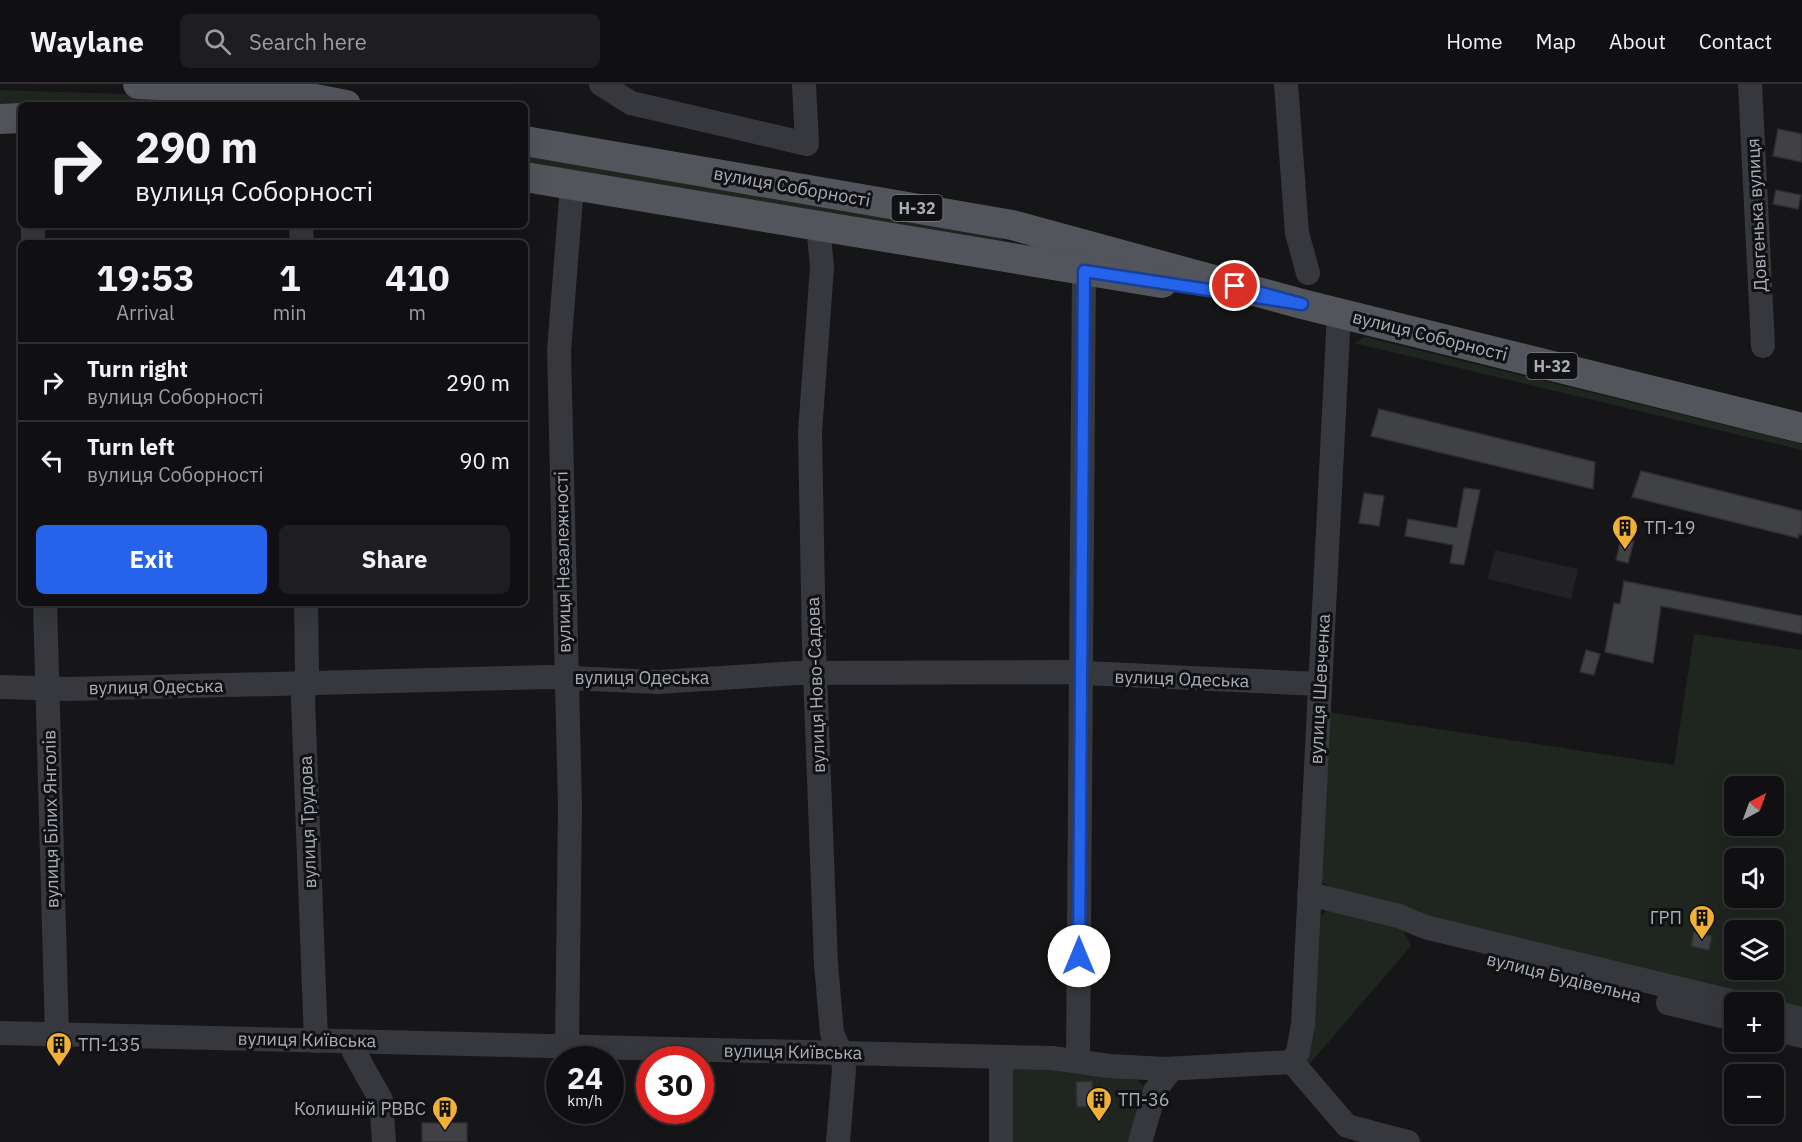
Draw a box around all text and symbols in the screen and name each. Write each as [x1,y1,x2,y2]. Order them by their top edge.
search box [180,14,600,68]
text: Waylane [30,23,144,60]
icon: search [201,25,234,58]
text: Search here [249,27,367,56]
text: Home [1446,27,1503,55]
text: Map [1536,27,1576,55]
text: About [1609,27,1666,55]
text: Contact [1699,27,1772,55]
text: 290 m [135,120,258,175]
icon: right [36,126,114,204]
street label: Довгенька вулиця [1741,138,1772,292]
street label: вулиця Соборності [712,161,872,212]
text: вулиця Соборності [135,173,373,208]
road number: Н-32 [892,195,942,221]
text: 19:53 [96,254,195,301]
text: 1 [279,254,301,301]
text: 410 [385,254,450,301]
pin [1209,260,1260,311]
icon: arrive [1218,269,1251,302]
text: Arrival [116,299,175,326]
text: min [273,299,307,326]
text: m [409,299,426,326]
street label: вулиця Соборності [1350,305,1510,366]
road number: Н-32 [1526,353,1578,379]
text: Turn right [87,354,188,383]
icon: right [36,366,69,399]
text: 290 m [446,368,510,397]
text: вулиця Соборності [87,383,263,410]
text: Turn left [87,432,175,461]
icon: left [36,444,69,477]
text: 90 m [459,446,510,475]
text: вулиця Соборності [87,461,263,488]
street label: вулиця Незалежності [549,471,576,653]
building icon: ТП-19 [1610,513,1640,551]
place label: ТП-19 [1644,516,1696,539]
button: Exit [36,525,267,594]
button: Share [279,525,510,594]
street label: вулиця Ново-Садова [801,596,830,773]
street label: вулиця Шевченка [1304,613,1335,765]
street label: вулиця Одеська [1114,665,1250,692]
street label: вулиця Одеська [575,666,710,689]
street label: вулиця Одеська [88,674,224,699]
street label: вулиця Білих Янголів [37,730,64,908]
street label: вулиця Трудова [294,755,321,889]
north arrow [1724,776,1784,836]
map controls [1724,776,1784,1124]
button: sound [1724,848,1784,908]
building icon: ГРП [1687,903,1717,941]
place label: ГРП [1650,906,1682,929]
button: layers [1724,920,1784,980]
position arrow [1047,924,1111,988]
street label: вулиця Будівельна [1484,947,1644,1008]
button: + [1724,992,1784,1052]
street label: вулиця Київська [237,1027,377,1052]
building icon: ТП-135 [44,1030,74,1068]
place label: ТП-135 [78,1033,140,1056]
street label: вулиця Київська [723,1039,863,1064]
speed limit sign: 30 [636,1046,714,1124]
text: 24 [567,1058,603,1097]
button: − [1724,1064,1784,1124]
building icon: ТП-36 [1084,1085,1114,1123]
place label: ТП-36 [1118,1088,1170,1111]
text: km/h [567,1091,603,1110]
building icon: Колишній РВВС [430,1094,460,1132]
place label: Колишній РВВС [294,1097,426,1120]

